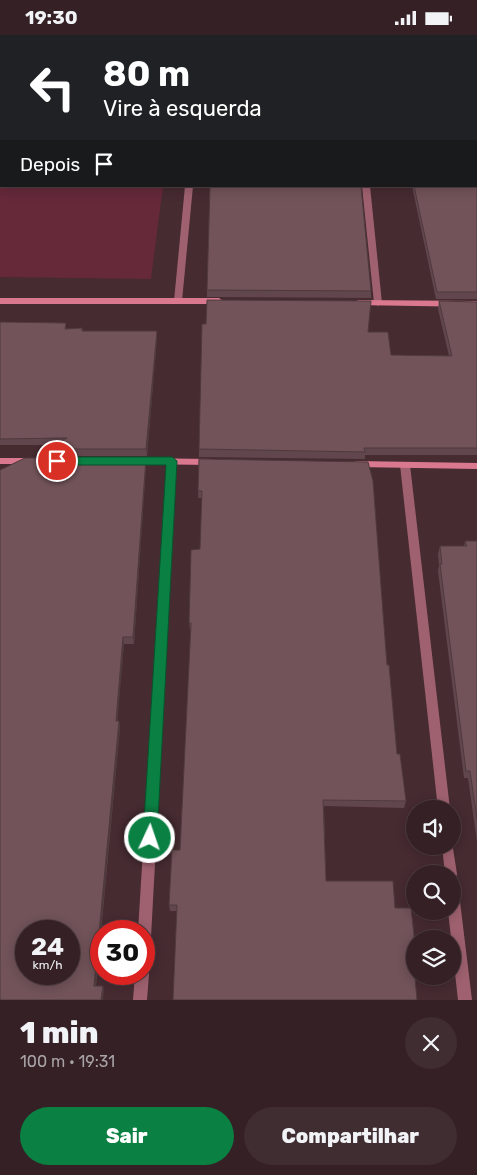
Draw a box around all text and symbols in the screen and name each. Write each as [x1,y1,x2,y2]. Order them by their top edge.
text: 19:30 [25,6,78,29]
text: 80 m [103,53,190,95]
icon: left [20,55,85,120]
text: Vire à esquerda [103,95,262,122]
icon: arrive [90,150,118,178]
text: Depois [20,153,80,176]
pin [36,440,78,482]
icon: arrive [43,447,71,475]
map controls [406,800,461,985]
button: sound [406,800,461,855]
position arrow [123,811,175,863]
button: search [406,865,461,920]
speed limit sign: 30 [90,920,155,985]
button: layers [406,930,461,985]
text: 24 [31,932,64,961]
text: km/h [33,958,62,972]
text: 1 min [20,1015,98,1051]
button: close [405,1017,457,1069]
text: 100 m · 19:31 [20,1052,115,1071]
button: Sair [20,1107,234,1165]
button: Compartilhar [244,1107,457,1165]

